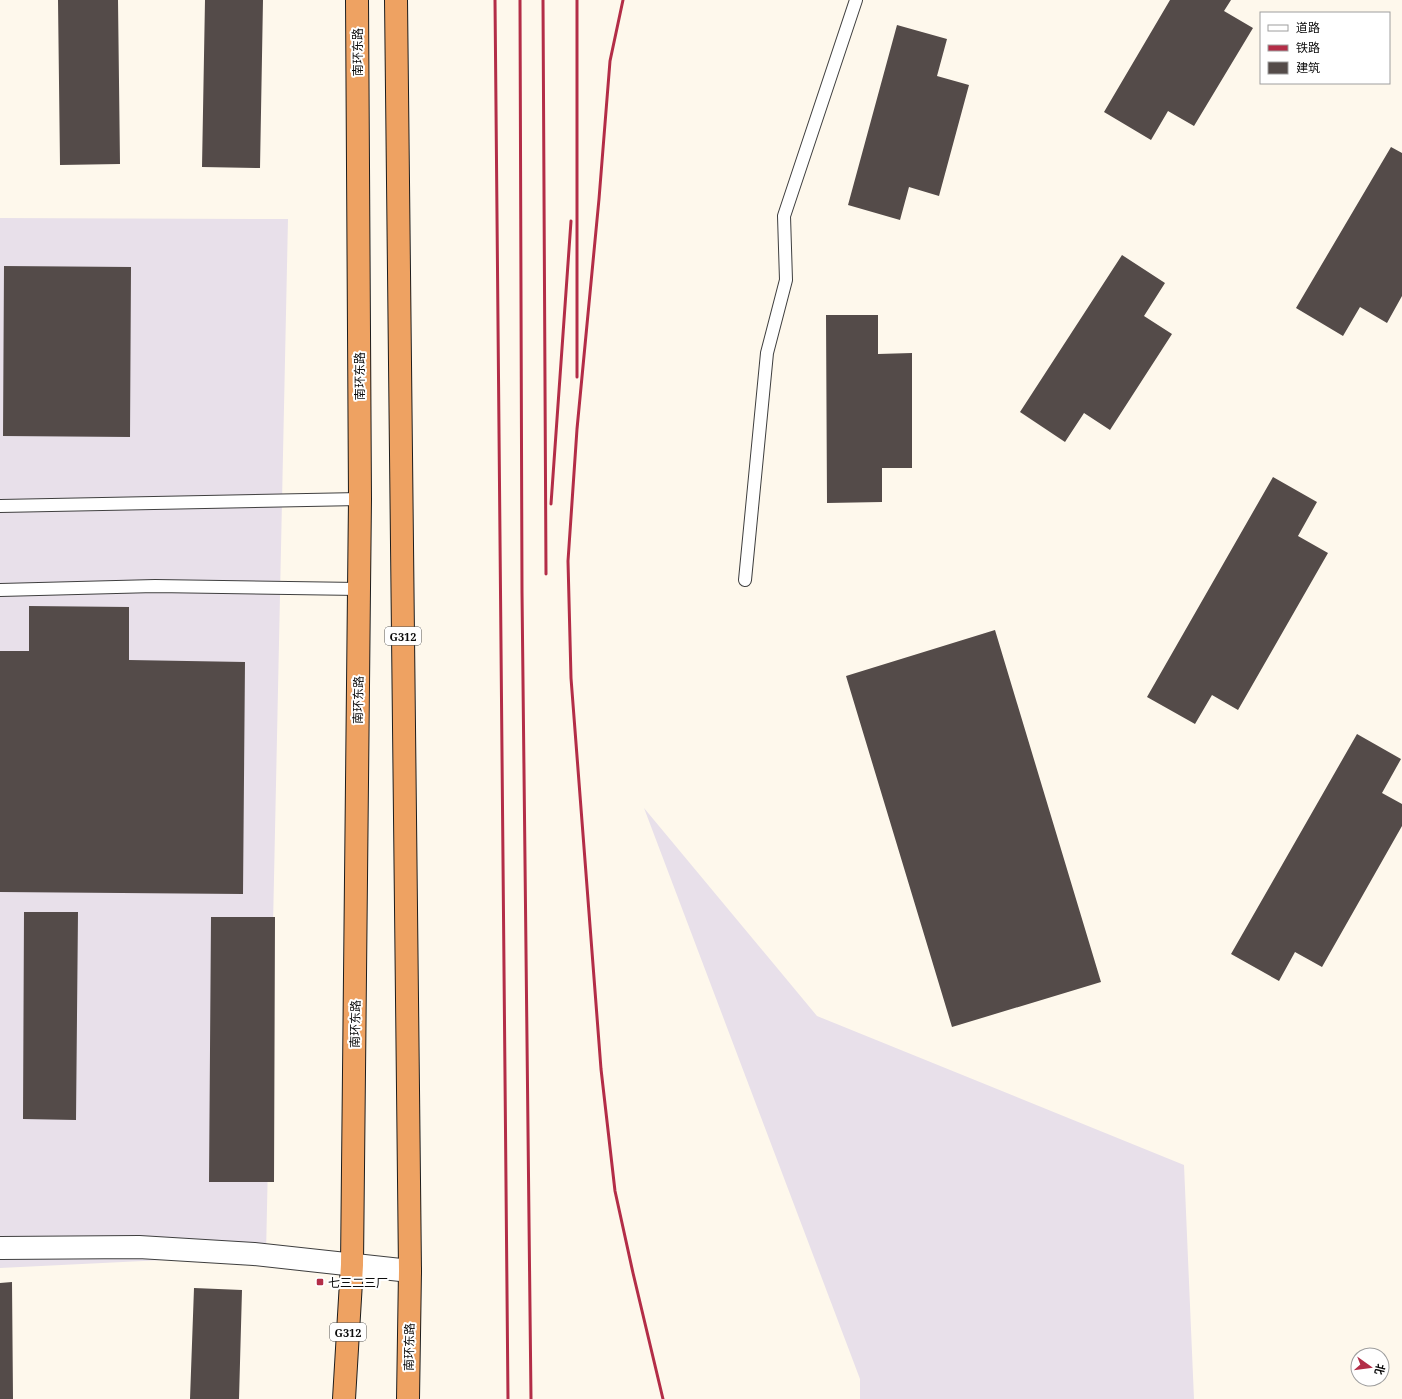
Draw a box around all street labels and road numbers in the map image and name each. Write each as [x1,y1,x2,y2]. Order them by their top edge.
street label: 南环东路 [349,28,366,76]
street label: 南环东路 [351,352,368,400]
road number: G312 [385,627,421,645]
street label: 南环东路 [349,676,367,724]
street label: 南环东路 [346,1000,364,1048]
road number: G312 [330,1323,366,1341]
street label: 南环东路 [400,1323,418,1371]

